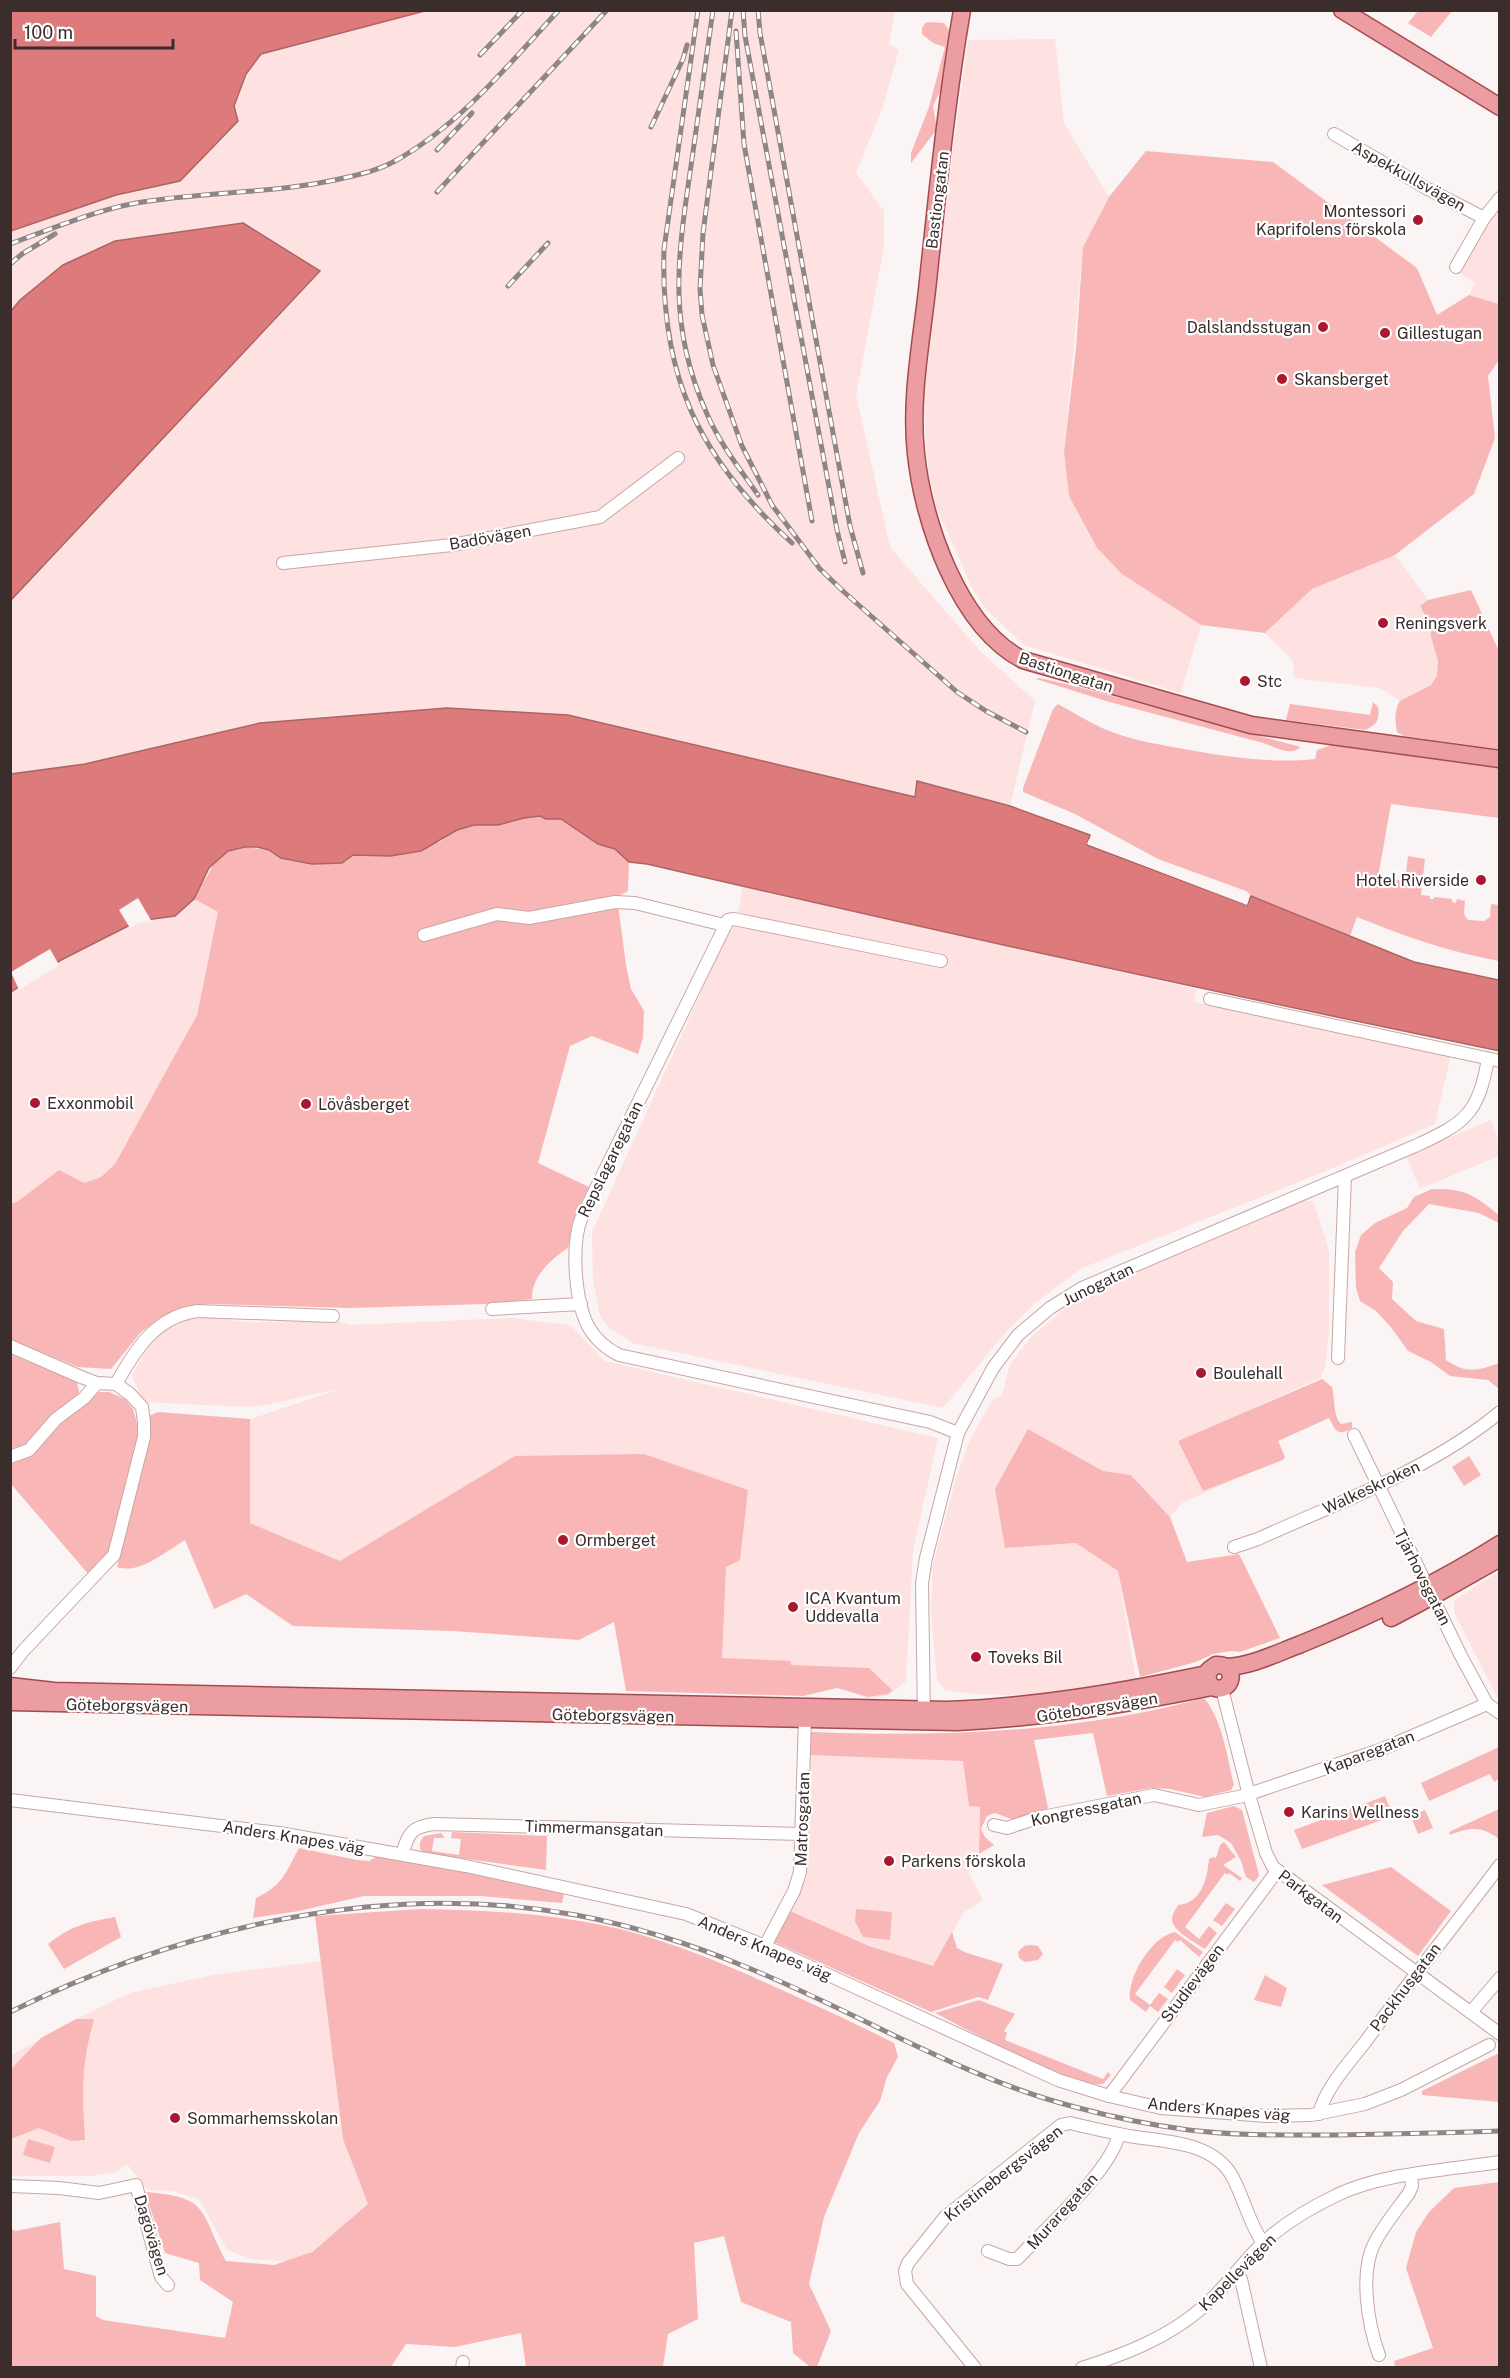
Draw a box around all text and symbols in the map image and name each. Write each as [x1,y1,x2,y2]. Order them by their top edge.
scale bar [15,12,172,50]
text: 100 m [24,22,73,43]
street label: Aspekkullsvägen [1349,137,1469,216]
street label: Bastiongatan [922,150,953,250]
place label: Montessori Kaprifolens förskola [1256,202,1406,239]
marker: Montessori Kaprifolens förskola [1411,213,1425,227]
place label: Dalslandsstugan [1187,318,1311,337]
marker: Dalslandsstugan [1316,320,1330,334]
place label: Gillestugan [1397,324,1482,343]
marker: Gillestugan [1378,326,1392,340]
place label: Skansberget [1294,370,1389,389]
marker: Skansberget [1275,372,1289,386]
street label: Badövägen [448,521,532,554]
place label: Reningsverk [1395,614,1487,633]
marker: Reningsverk [1376,616,1390,630]
street label: Bastiongatan [1016,648,1116,697]
place label: Stc [1257,672,1282,691]
marker: Stc [1238,674,1252,688]
place label: Hotel Riverside [1356,871,1469,890]
marker: Hotel Riverside [1474,873,1488,887]
place label: Exxonmobil [47,1094,134,1113]
place label: Lövåsberget [318,1095,410,1114]
marker: Exxonmobil [28,1096,42,1110]
marker: Lövåsberget [299,1097,313,1111]
street label: Repslagaregatan [574,1098,647,1220]
street label: Junogatan [1060,1259,1137,1310]
place label: Boulehall [1213,1364,1283,1383]
marker: Boulehall [1194,1366,1208,1380]
street label: Walkeskroken [1320,1457,1423,1518]
street label: Tjärhovsgatan [1390,1526,1455,1629]
place label: Ormberget [575,1531,656,1550]
marker: Ormberget [556,1533,570,1547]
place label: ICA Kvantum Uddevalla [805,1589,901,1626]
marker: ICA Kvantum Uddevalla [786,1600,800,1614]
place label: Toveks Bil [988,1648,1063,1667]
marker: Toveks Bil [969,1650,983,1664]
street label: Göteborgsvägen [1035,1689,1159,1726]
street label: Göteborgsvägen [66,1695,188,1716]
street label: Göteborgsvägen [552,1705,674,1726]
street label: Kaparegatan [1321,1726,1417,1778]
street label: Matrosgatan [791,1771,814,1867]
street label: Kongressgatan [1029,1789,1143,1830]
place label: Karins Wellness [1301,1803,1419,1822]
marker: Karins Wellness [1282,1805,1296,1819]
street label: Anders Knapes väg [222,1817,366,1858]
street label: Timmermansgatan [524,1817,664,1840]
place label: Parkens förskola [901,1852,1026,1871]
marker: Parkens förskola [882,1854,896,1868]
street label: Parkgatan [1275,1866,1347,1927]
street label: Anders Knapes väg [695,1912,835,1985]
street label: Packhusgatan [1366,1939,1445,2035]
street label: Studievägen [1157,1940,1228,2026]
street label: Anders Knapes väg [1147,2094,1291,2125]
place label: Sommarhemsskolan [187,2109,338,2128]
marker: Sommarhemsskolan [168,2111,182,2125]
street label: Kristinebergsvägen [940,2121,1066,2225]
street label: Muraregatan [1023,2169,1102,2253]
street label: Dagövägen [130,2193,173,2278]
street label: Kapellevägen [1195,2230,1280,2315]

